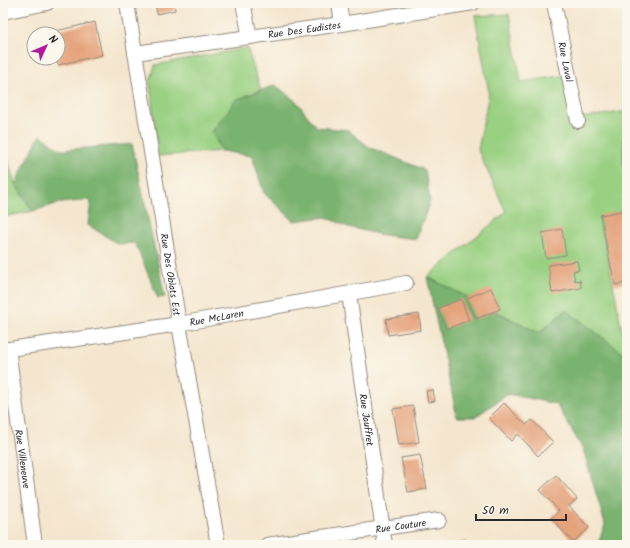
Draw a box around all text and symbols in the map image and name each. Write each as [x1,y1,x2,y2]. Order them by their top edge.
street label: Rue Des Eudistes [267,17,343,43]
north arrow [26,26,66,66]
text: N [44,31,61,49]
street label: Rue Laval [553,40,577,84]
street label: Rue Des Oblats Est [155,232,185,317]
street label: Rue McLaren [188,305,245,331]
street label: Rue Jauffret [354,393,378,447]
street label: Rue Villeneuve [10,428,34,490]
scale bar [476,496,566,522]
text: 50 m [482,501,509,520]
street label: Rue Couture [374,515,428,538]

